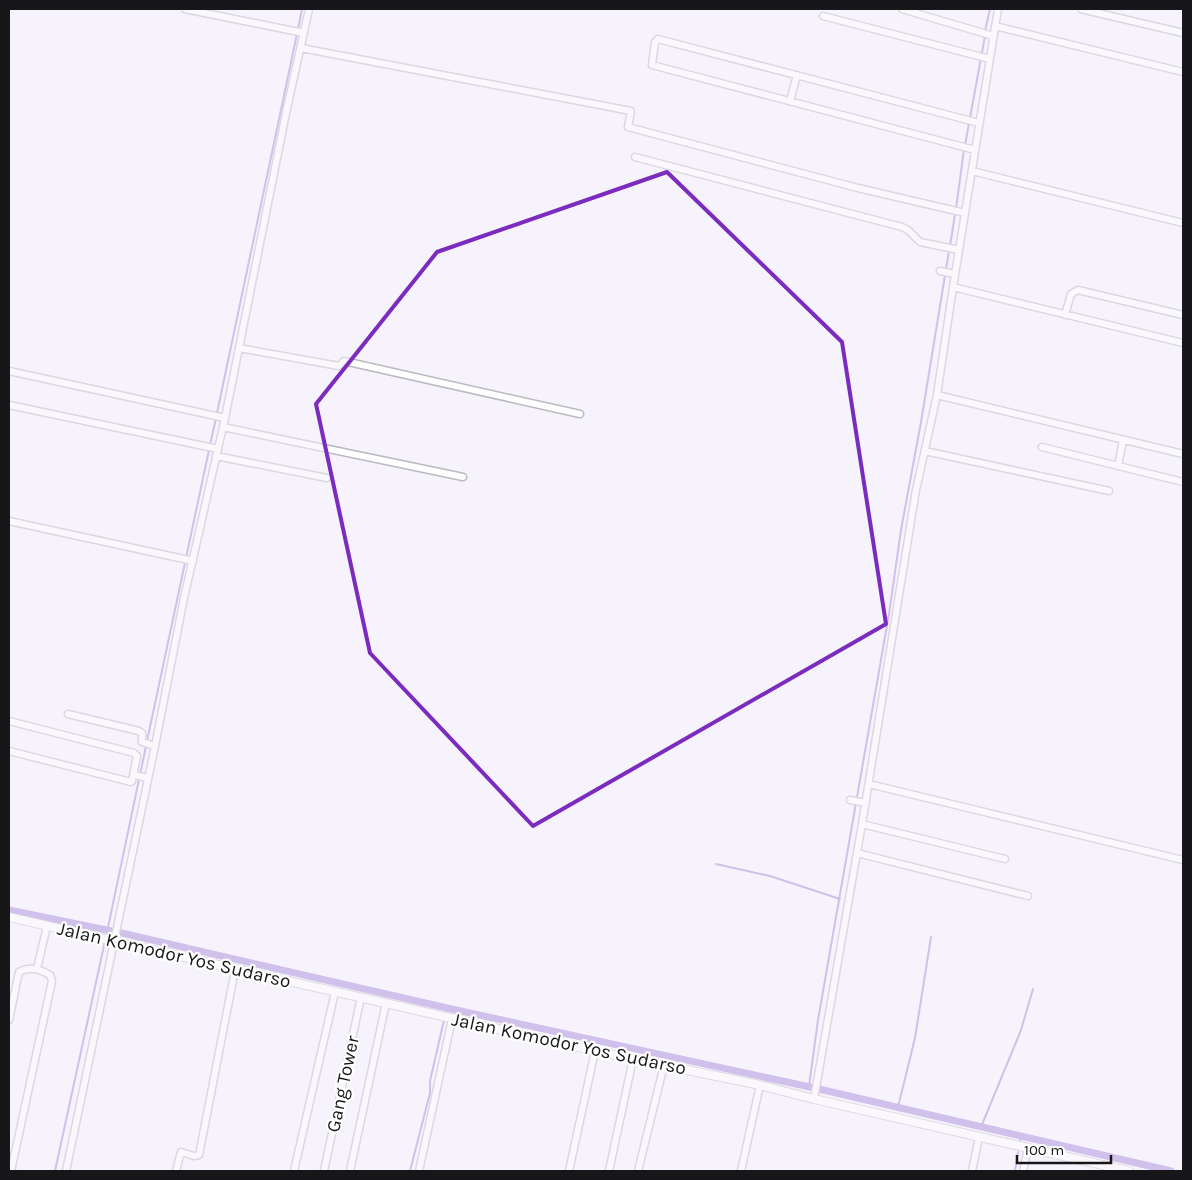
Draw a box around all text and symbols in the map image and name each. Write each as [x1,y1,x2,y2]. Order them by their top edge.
street label: Jalan Komodor Yos Sudarso [55,917,293,993]
street label: Jalan Komodor Yos Sudarso [450,1008,688,1080]
street label: Gang Tower [322,1034,364,1134]
scale bar [1017,1132,1111,1164]
text: 100 m [1024,1141,1064,1159]

